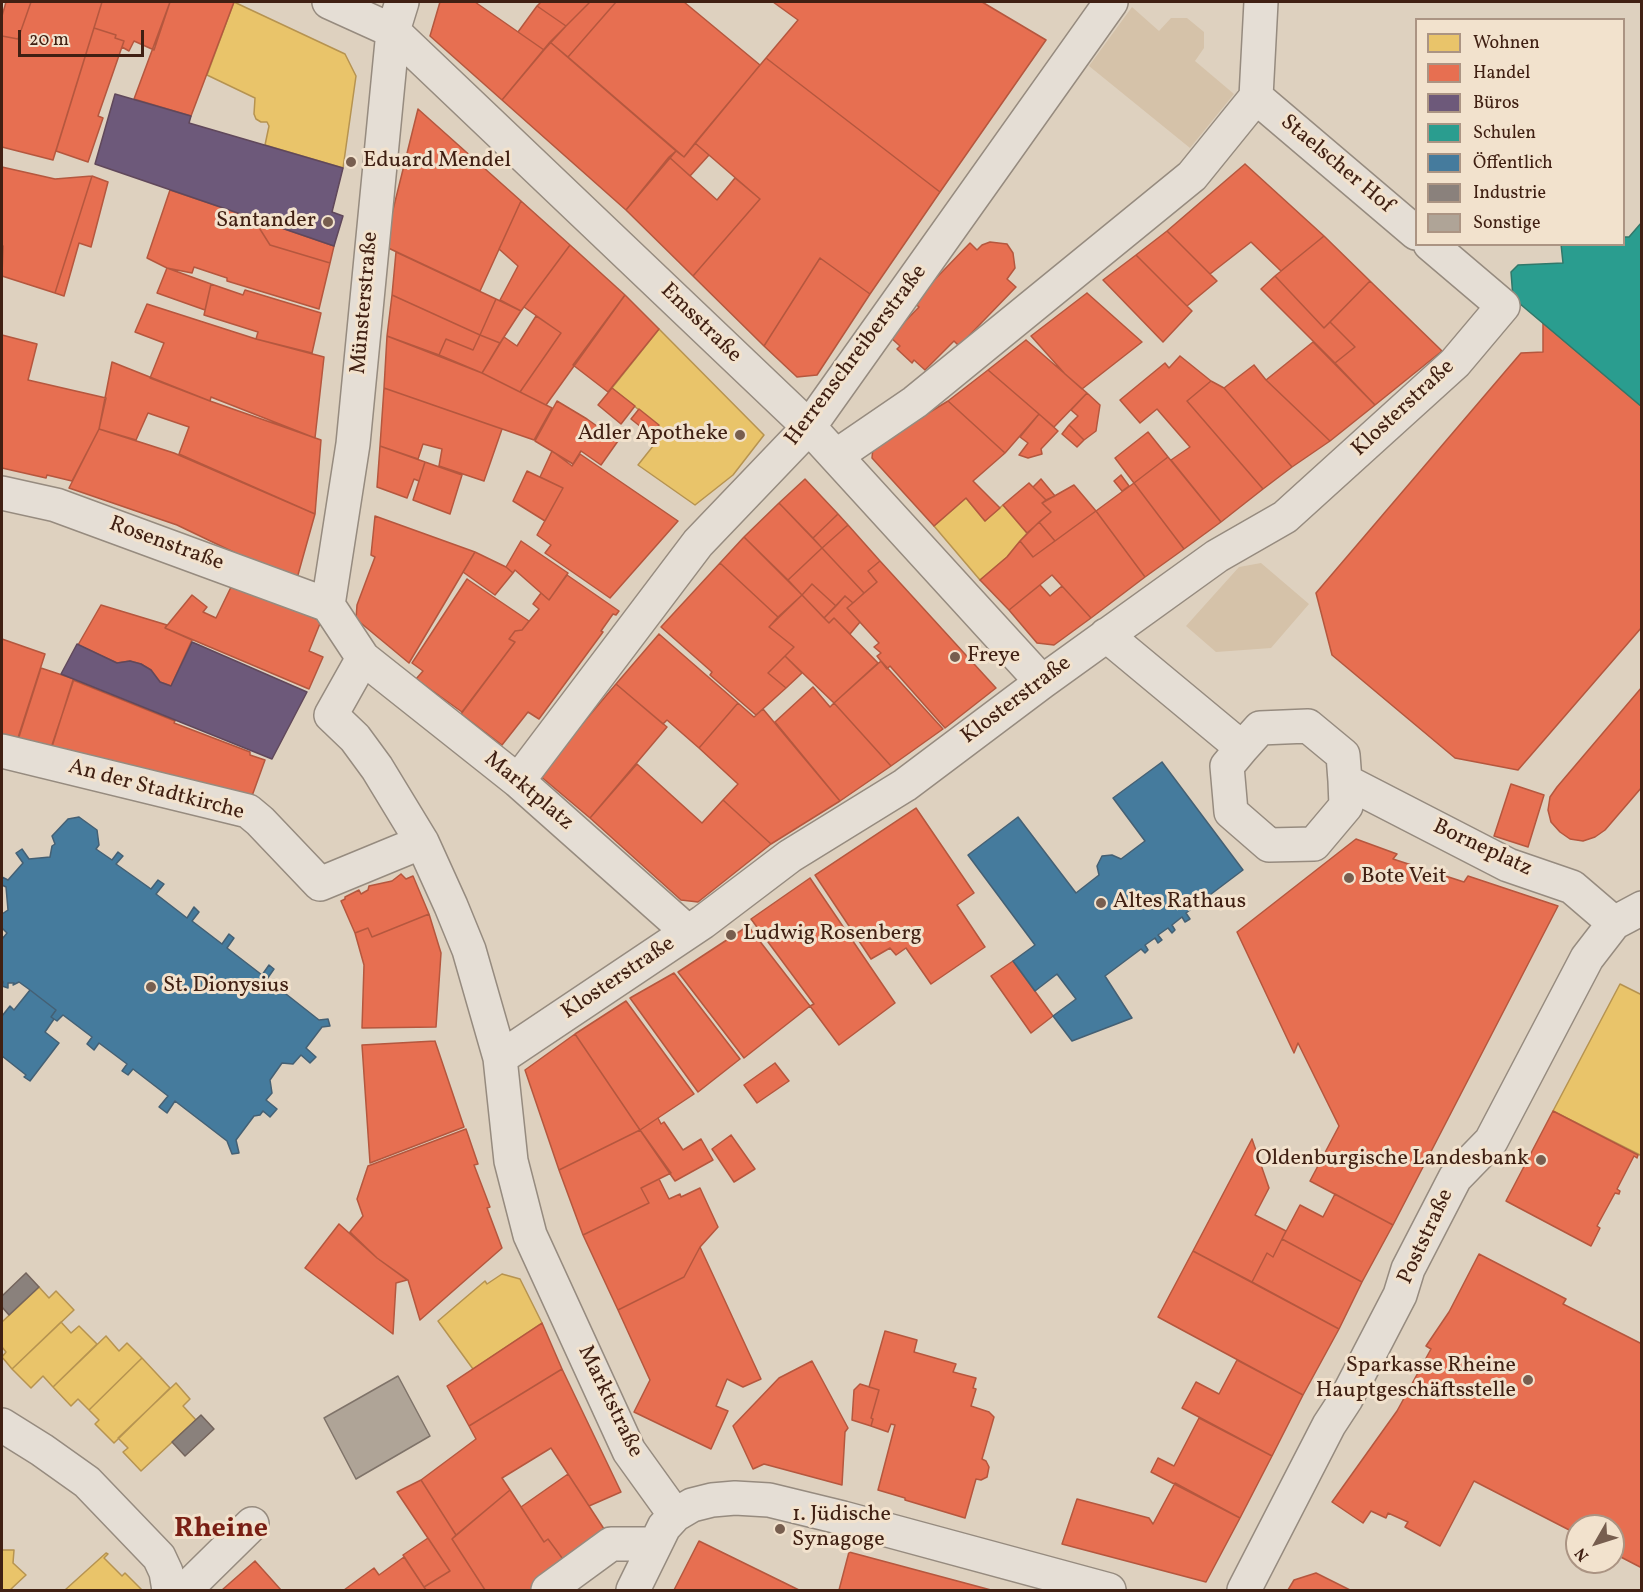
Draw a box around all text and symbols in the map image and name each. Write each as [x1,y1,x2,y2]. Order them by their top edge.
scale bar [21,18,147,56]
legend [1415,18,1625,246]
text: 20 m [29,28,69,53]
text: Wohnen [1473,31,1540,56]
text: Handel [1473,61,1530,86]
text: Büros [1473,91,1519,116]
street label: Staelscher Hof [1274,110,1398,220]
text: Schulen [1473,121,1536,146]
place label: Eduard Mendel [363,149,511,175]
text: Öffentlich [1473,151,1553,176]
marker: Eduard Mendel [344,155,358,169]
text: Industrie [1473,181,1546,206]
place label: Santander [216,209,316,235]
text: Sonstige [1473,211,1540,236]
marker: Santander [321,215,335,229]
street label: Münsterstraße [347,231,385,375]
street label: Herrenschreiberstraße [780,260,934,452]
street label: Emsstraße [654,279,746,369]
street label: Klosterstraße [1347,355,1461,463]
place label: Adler Apotheke [578,422,728,448]
marker: Adler Apotheke [733,428,747,442]
street label: Rosenstraße [105,512,227,578]
place label: Freye [967,644,1020,670]
marker: Freye [948,650,962,664]
street label: Klosterstraße [957,651,1077,751]
street label: Marktplatz [478,747,578,837]
street label: An der Stadtkirche [65,755,247,827]
street label: Borneplatz [1428,815,1536,883]
place label: Bote Veit [1361,865,1447,891]
marker: Bote Veit [1342,871,1356,885]
place label: Altes Rathaus [1113,890,1246,916]
marker: Altes Rathaus [1094,896,1108,910]
place label: Ludwig Rosenberg [743,922,922,948]
marker: Ludwig Rosenberg [724,928,738,942]
street label: Klosterstraße [557,932,681,1026]
place label: St. Dionysius [163,974,289,1000]
marker: St. Dionysius [144,980,158,994]
place label: Oldenburgische Landesbank [1255,1147,1529,1173]
marker: Oldenburgische Landesbank [1534,1153,1548,1167]
street label: Poststraße [1393,1185,1461,1289]
street label: Marktstraße [571,1342,647,1462]
place label: Sparkasse Rheine Hauptgeschäftsstelle [1316,1354,1516,1406]
marker: Sparkasse Rheine Hauptgeschäftsstelle [1521,1373,1535,1387]
place label: 1. Jüdische Synagoge [792,1503,891,1554]
district label: Rheine [174,1514,268,1548]
north arrow [1565,1514,1625,1574]
marker: 1. Jüdische Synagoge [773,1522,787,1536]
text: N [1570,1543,1595,1566]

